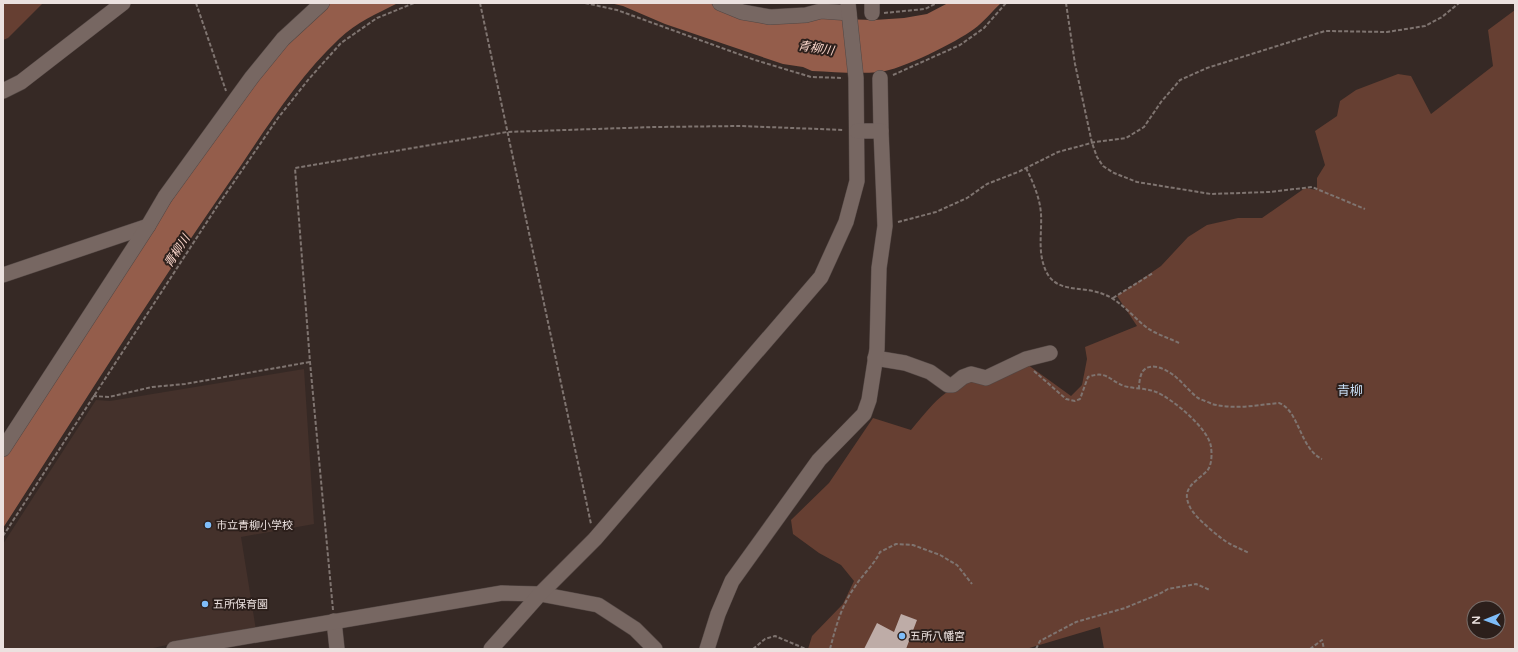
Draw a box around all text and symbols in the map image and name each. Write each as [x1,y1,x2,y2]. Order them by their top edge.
water label: 青柳川 [797,38,837,58]
water label: 青柳川 [161,230,194,270]
district label: 青柳 [1337,383,1363,399]
place label: 市立青柳小学校 [216,519,293,532]
marker: 市立青柳小学校 [203,520,213,530]
place label: 五所保育園 [213,598,268,611]
marker: 五所保育園 [200,599,210,609]
north arrow [1466,600,1506,640]
text: N [1470,616,1483,625]
place label: 五所八幡宮 [910,630,965,643]
marker: 五所八幡宮 [897,631,907,641]

